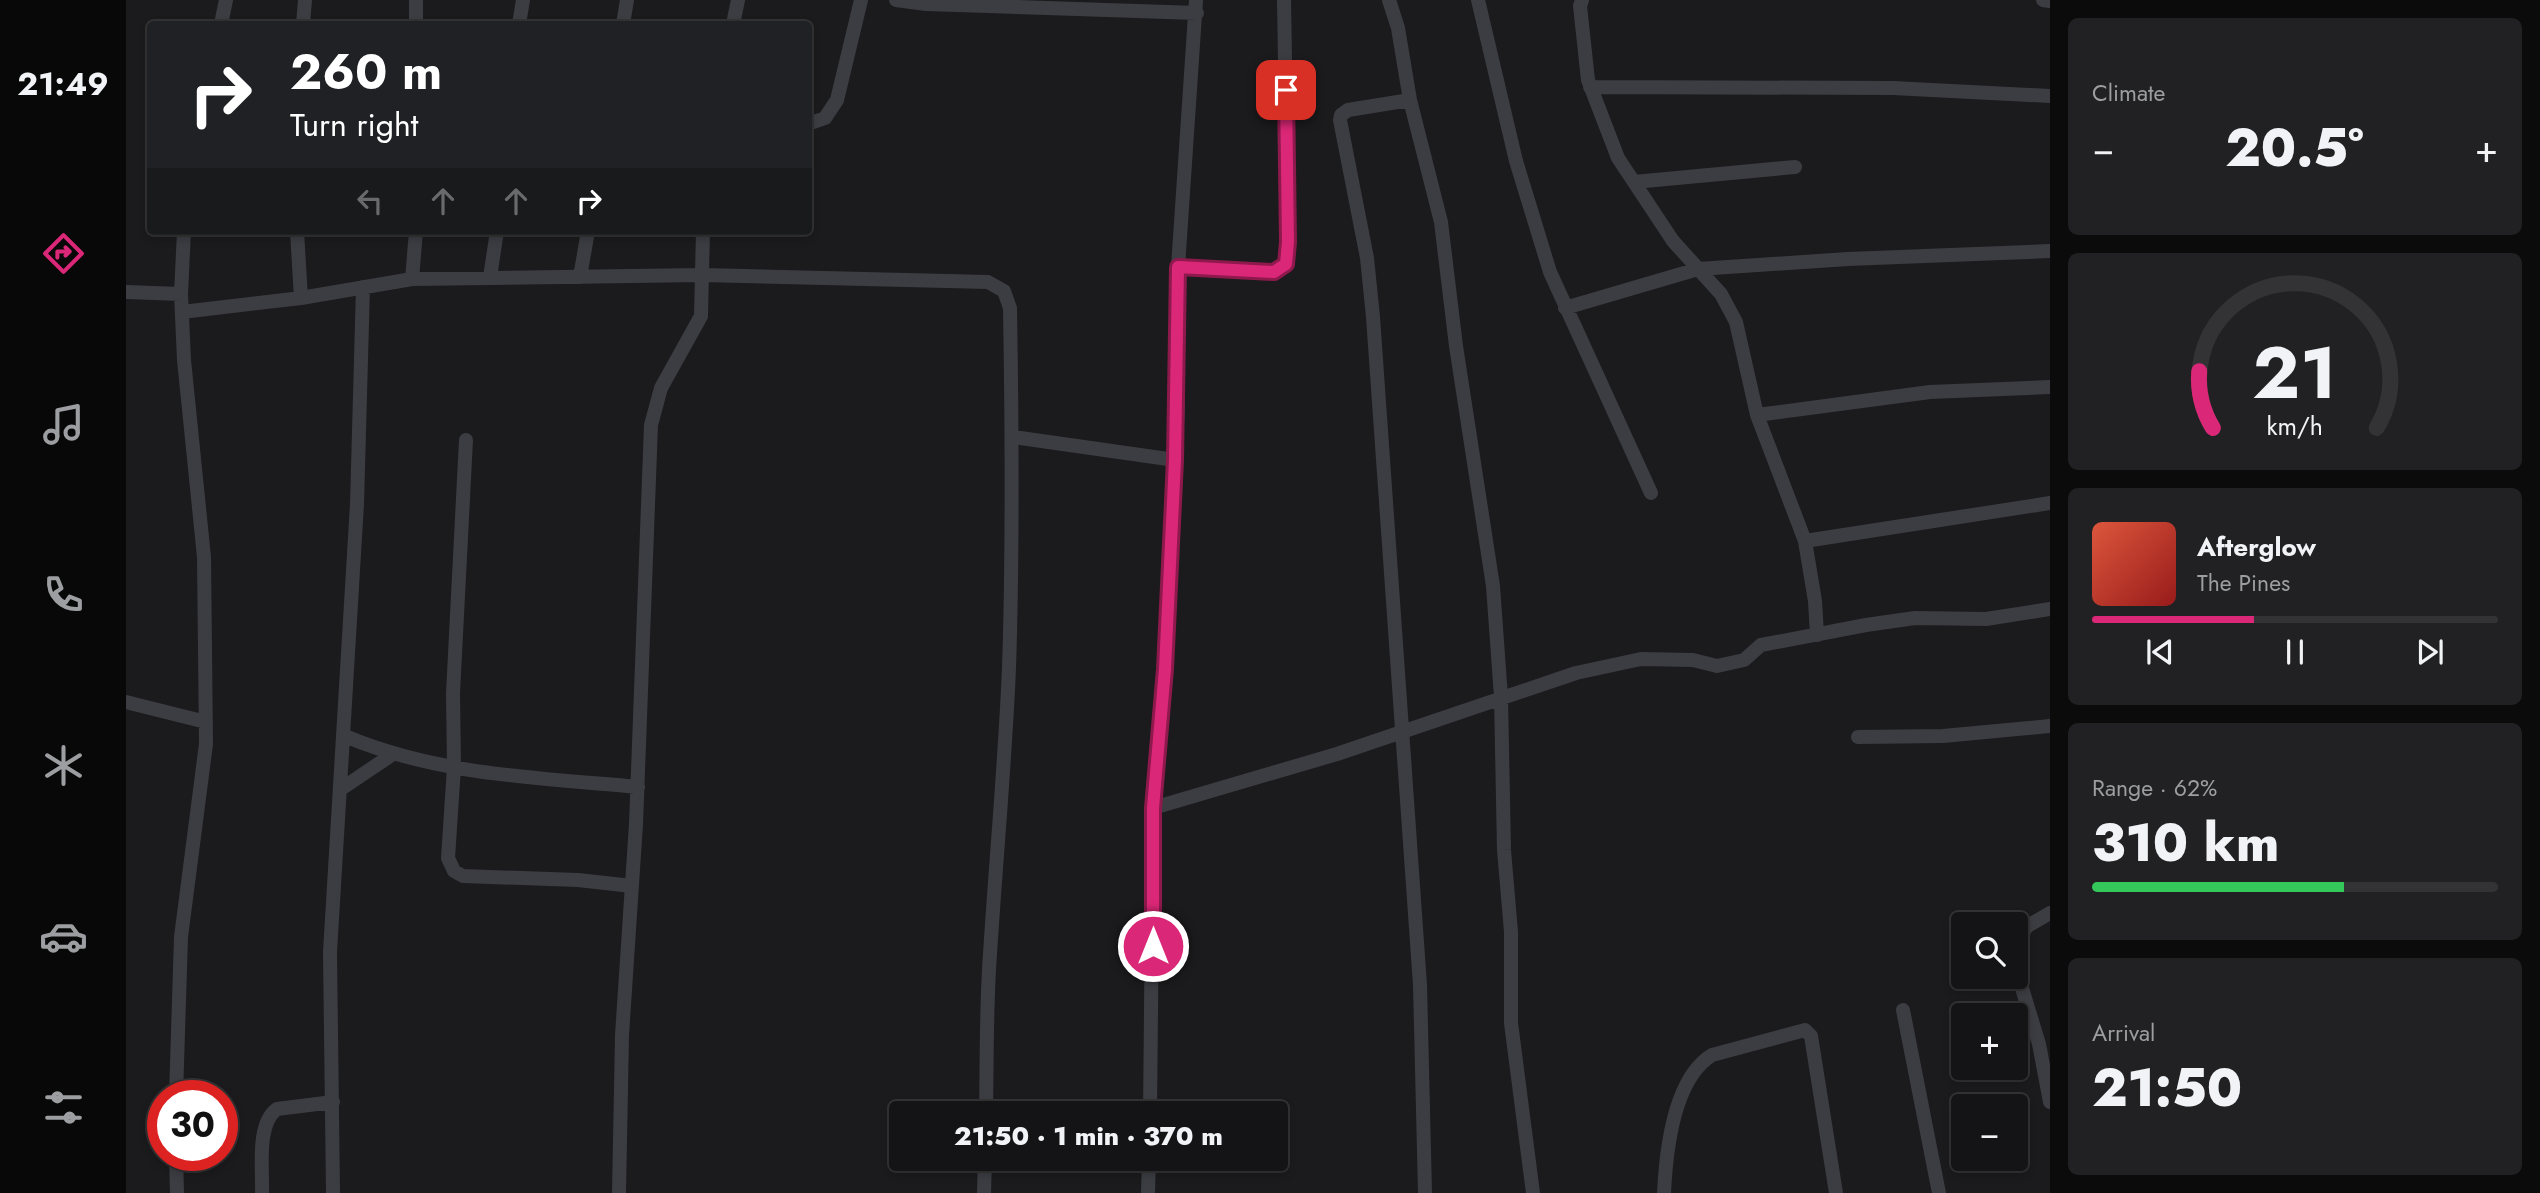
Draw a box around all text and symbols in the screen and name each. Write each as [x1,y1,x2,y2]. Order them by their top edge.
text: 260 m [290,37,442,107]
icon: right [175,49,266,140]
pin [1256,60,1316,120]
text: 21:49 [17,61,109,107]
icon: arrive [1267,71,1305,109]
text: Climate [2092,76,2165,110]
text: Turn right [290,102,419,148]
text: 20.5° [2225,110,2364,186]
text: − [2092,121,2114,176]
text: + [2475,121,2498,176]
icon: left [351,182,389,220]
icon: ahead [424,182,462,220]
icon: ahead [497,182,535,220]
icon: right [570,182,608,220]
icon: directions [39,229,88,278]
text: 21 [2253,320,2337,425]
icon: music [39,400,88,449]
text: km/h [2267,407,2323,443]
text: Afterglow [2197,528,2316,566]
text: The Pines [2197,566,2290,600]
icon: phone [39,570,88,619]
icon: previous [2141,633,2179,671]
icon: pause [2276,633,2314,671]
icon: next [2411,633,2449,671]
icon: climate [39,741,88,790]
text: Range · 62% [2092,771,2217,805]
text: 310 km [2092,805,2279,881]
position arrow [1116,909,1190,983]
icon: car [39,912,88,961]
map controls [1951,912,2028,1171]
button: search [1951,912,2028,989]
button: + [1951,1003,2028,1080]
text: Arrival [2092,1016,2155,1050]
text: 21:50 [2092,1050,2242,1126]
speed limit sign: 30 [147,1080,238,1171]
icon: filters [39,1083,88,1132]
button: − [1951,1094,2028,1171]
text: 21:50 · 1 min · 370 m [954,1117,1223,1155]

